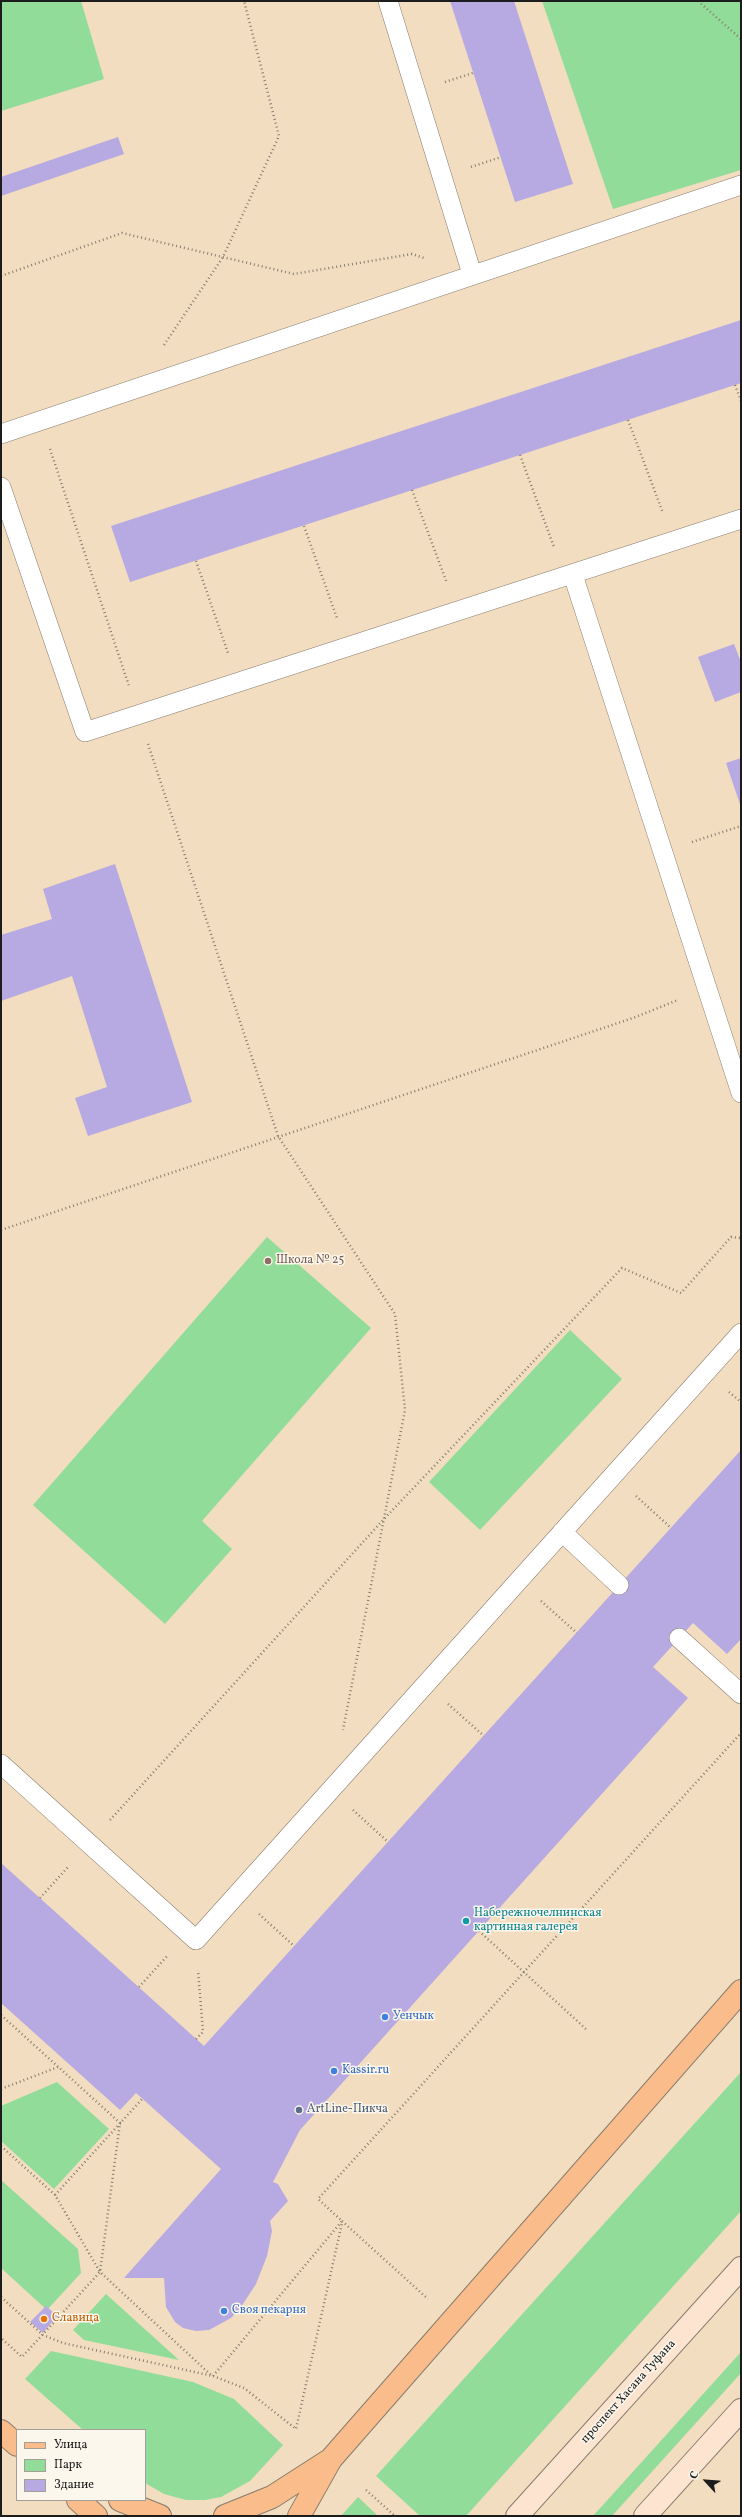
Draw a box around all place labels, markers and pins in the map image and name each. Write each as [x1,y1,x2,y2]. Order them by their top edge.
place label: Школа № 25 [276,1254,344,1268]
marker: Школа № 25 [263,1256,273,1266]
place label: Набережночелнинская картинная галерея [474,1907,601,1935]
marker: Набережночелнинская картинная галерея [461,1916,471,1926]
place label: Уенчык [393,2010,434,2024]
marker: Уенчык [380,2012,390,2022]
place label: Kassir.ru [342,2064,389,2078]
marker: Kassir.ru [329,2066,339,2076]
place label: ArtLine-Пикча [307,2103,388,2117]
marker: ArtLine-Пикча [294,2105,304,2115]
place label: Своя пекарня [232,2304,306,2318]
marker: Своя пекарня [219,2306,229,2316]
place label: Славица [52,2312,99,2326]
marker: Славица [39,2314,49,2324]

